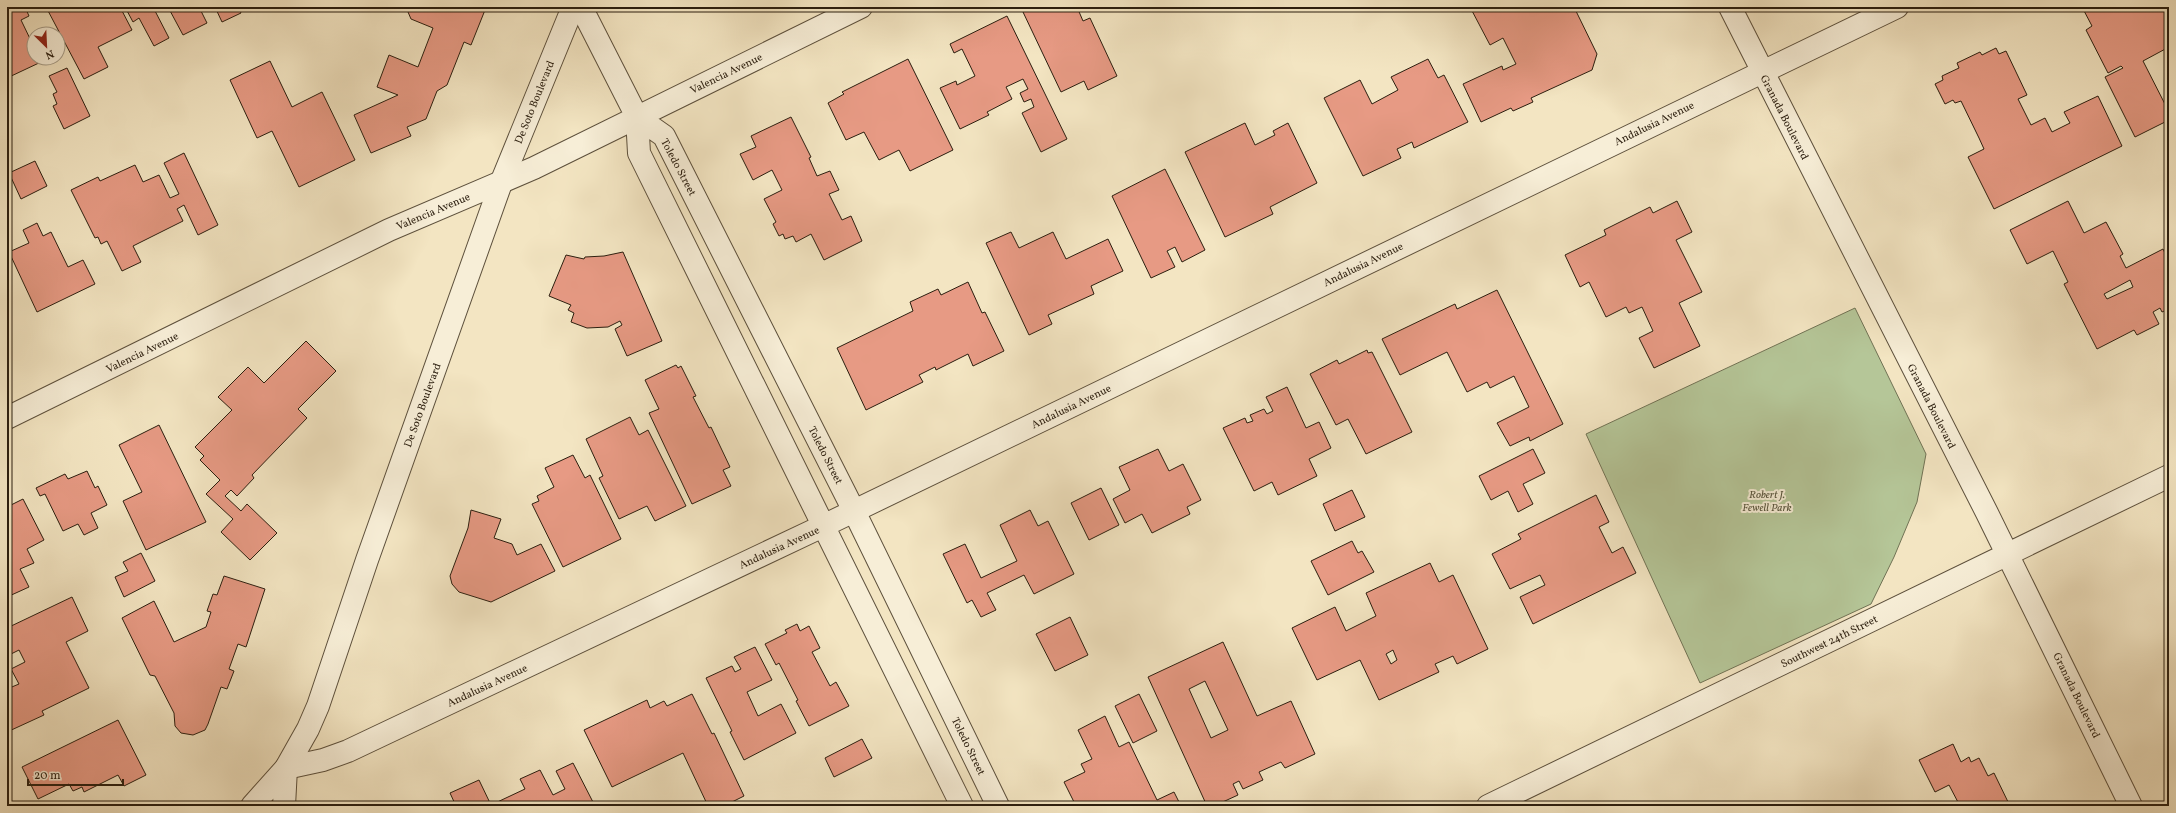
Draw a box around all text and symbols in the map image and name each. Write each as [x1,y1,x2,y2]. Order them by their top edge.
north arrow [26,26,66,66]
text: N [43,45,56,62]
street label: Valencia Avenue [688,50,765,98]
street label: De Soto Boulevard [512,59,559,146]
street label: Granada Boulevard [1756,73,1812,163]
street label: Andalusia Avenue [1612,99,1697,150]
street label: Toledo Street [656,136,699,199]
street label: Valencia Avenue [394,190,473,235]
street label: Andalusia Avenue [1321,240,1406,291]
street label: Valencia Avenue [104,329,181,377]
street label: De Soto Boulevard [401,361,446,450]
street label: Granada Boulevard [1903,362,1959,452]
street label: Andalusia Avenue [1029,382,1114,433]
street label: Toledo Street [804,424,846,487]
park label: Robert J. Fewell Park [1742,488,1792,516]
street label: Andalusia Avenue [737,523,822,574]
street label: Southwest 24th Street [1779,612,1881,672]
street label: Granada Boulevard [2048,650,2103,741]
street label: Andalusia Avenue [445,661,530,712]
street label: Toledo Street [947,715,988,778]
scale bar [28,761,123,787]
text: 20 m [34,768,61,784]

